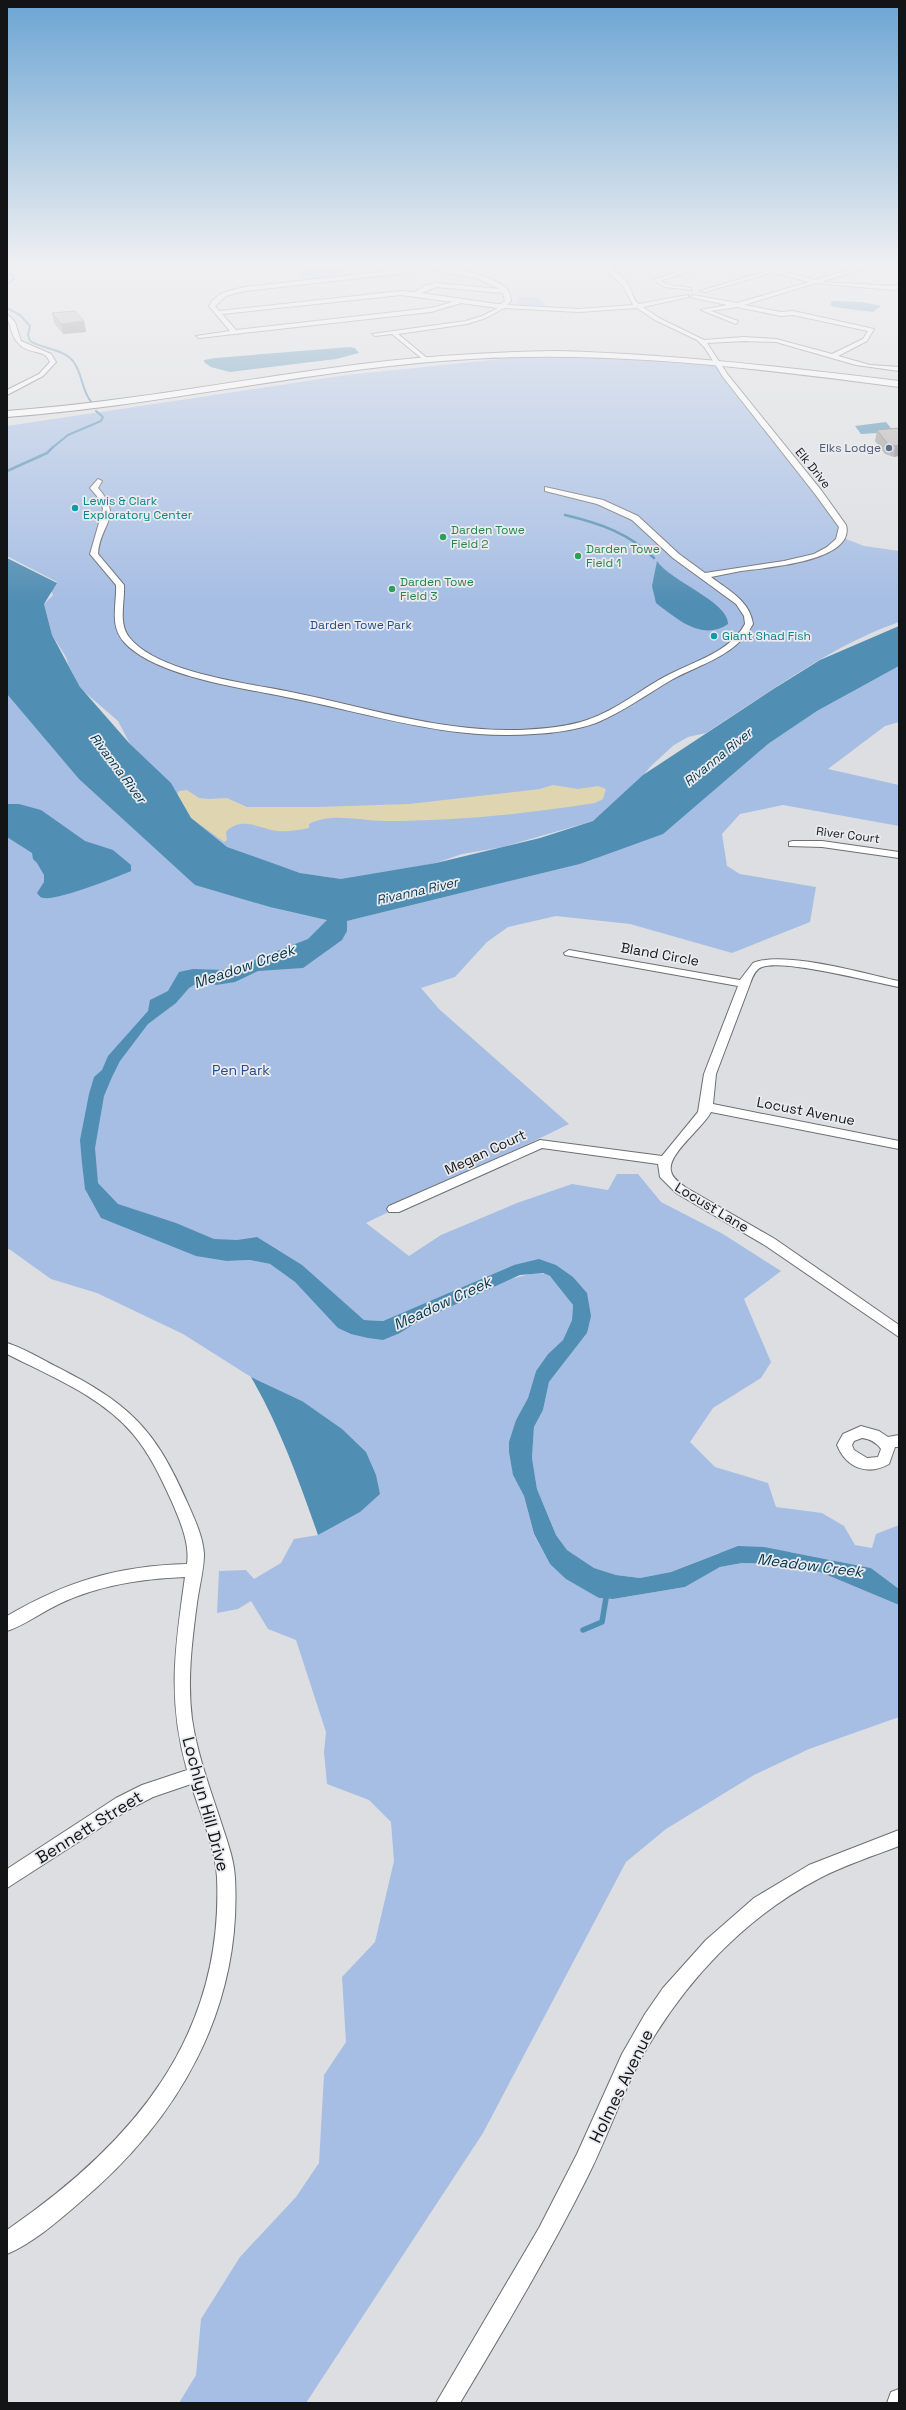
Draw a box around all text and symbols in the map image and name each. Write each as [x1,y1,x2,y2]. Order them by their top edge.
place label: Elks Lodge [819,440,881,456]
marker: Elks Lodge [884,443,894,453]
street label: Elk Drive [792,444,834,492]
place label: Lewis & Clark Exploratory Center [83,493,193,523]
marker: Lewis & Clark Exploratory Center [70,503,80,513]
place label: Darden Towe Field 2 [451,522,525,552]
marker: Darden Towe Field 2 [438,532,448,542]
place label: Darden Towe Field 1 [586,541,660,571]
marker: Darden Towe Field 1 [573,551,583,561]
place label: Darden Towe Field 3 [400,574,474,604]
marker: Darden Towe Field 3 [387,584,397,594]
park label: Darden Towe Park [310,617,412,633]
place label: Giant Shad Fish [722,628,811,644]
marker: Giant Shad Fish [709,631,719,641]
water label: Rivanna River [680,723,757,790]
water label: Rivanna River [86,730,151,808]
street label: River Court [815,823,881,847]
water label: Rivanna River [375,873,461,909]
street label: Bland Circle [619,938,701,970]
water label: Meadow Creek [191,939,299,992]
park label: Pen Park [212,1061,270,1079]
street label: Locust Avenue [755,1093,857,1129]
street label: Megan Court [442,1125,528,1179]
street label: Locust Lane [672,1178,752,1236]
water label: Meadow Creek [390,1271,496,1334]
water label: Meadow Creek [756,1549,866,1581]
street label: Lochlyn Hill Drive [177,1734,235,1874]
street label: Bennett Street [32,1785,147,1869]
street label: Holmes Avenue [584,2026,658,2146]

